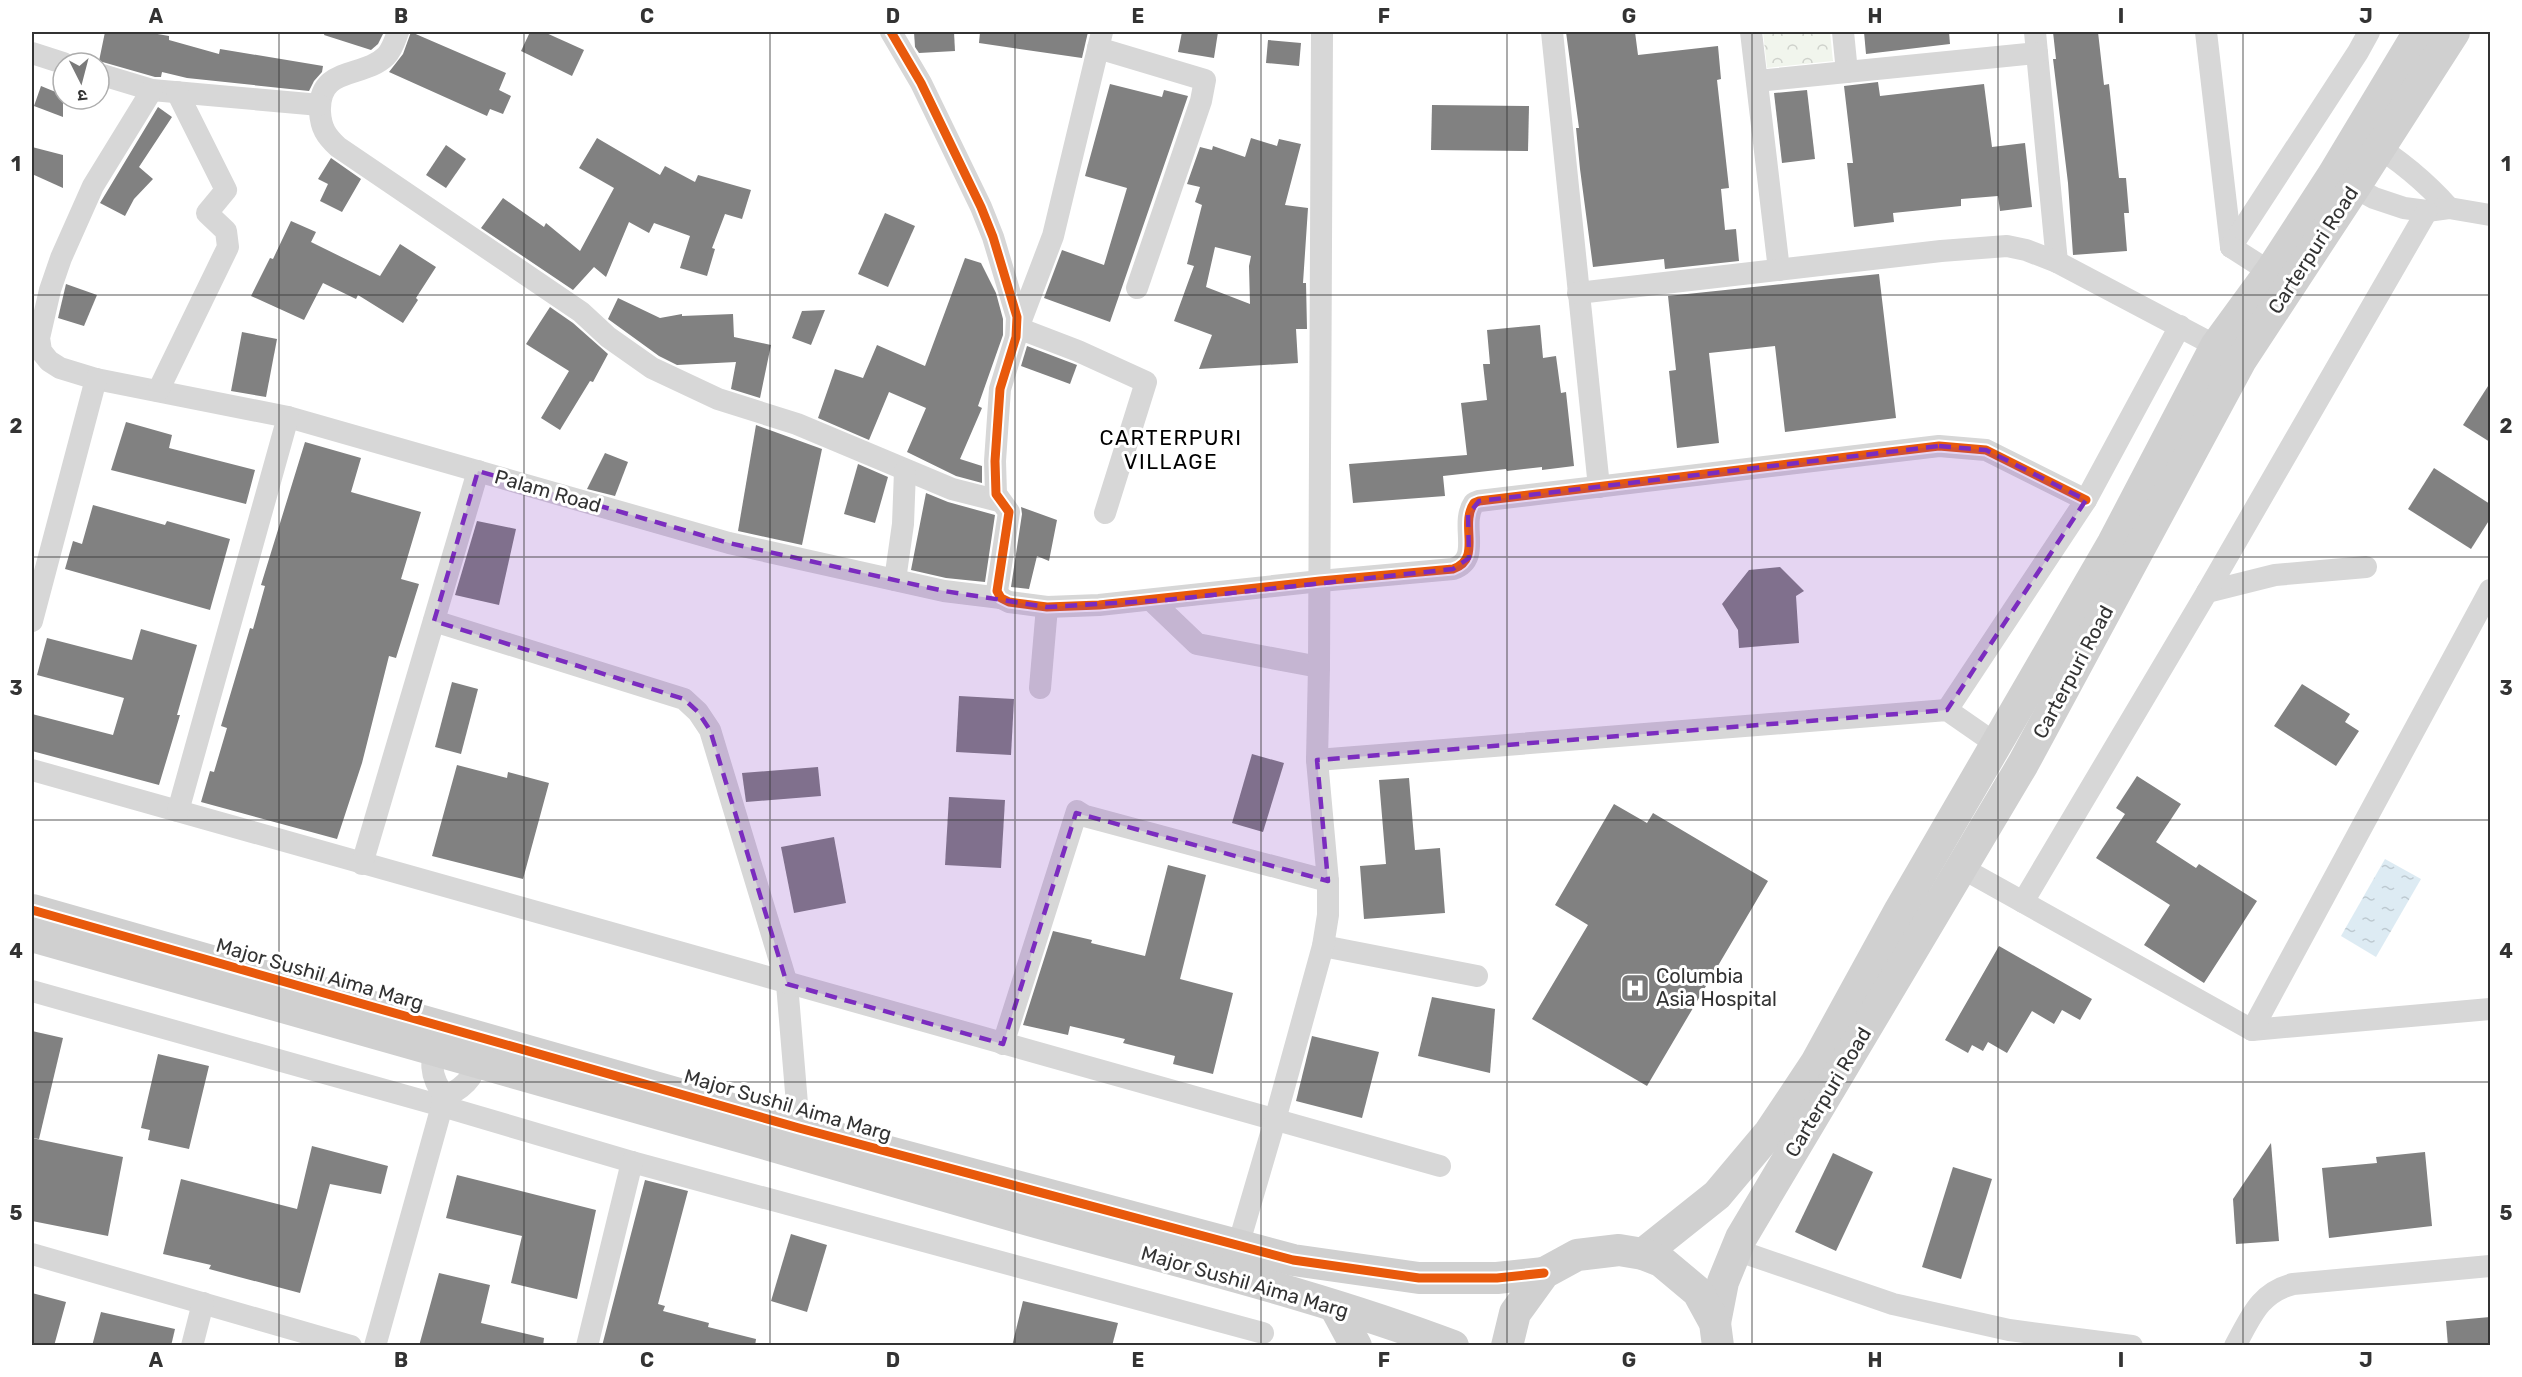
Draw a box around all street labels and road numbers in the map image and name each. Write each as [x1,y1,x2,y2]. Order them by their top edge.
street label: Carterpuri Road [2263,182,2363,318]
street label: Palam Road [492,464,604,518]
street label: Carterpuri Road [2028,601,2118,743]
street label: Major Sushil Aima Marg [213,933,427,1015]
street label: Carterpuri Road [1780,1023,1876,1161]
street label: Major Sushil Aima Marg [681,1064,895,1146]
street label: Major Sushil Aima Marg [1138,1241,1352,1323]

